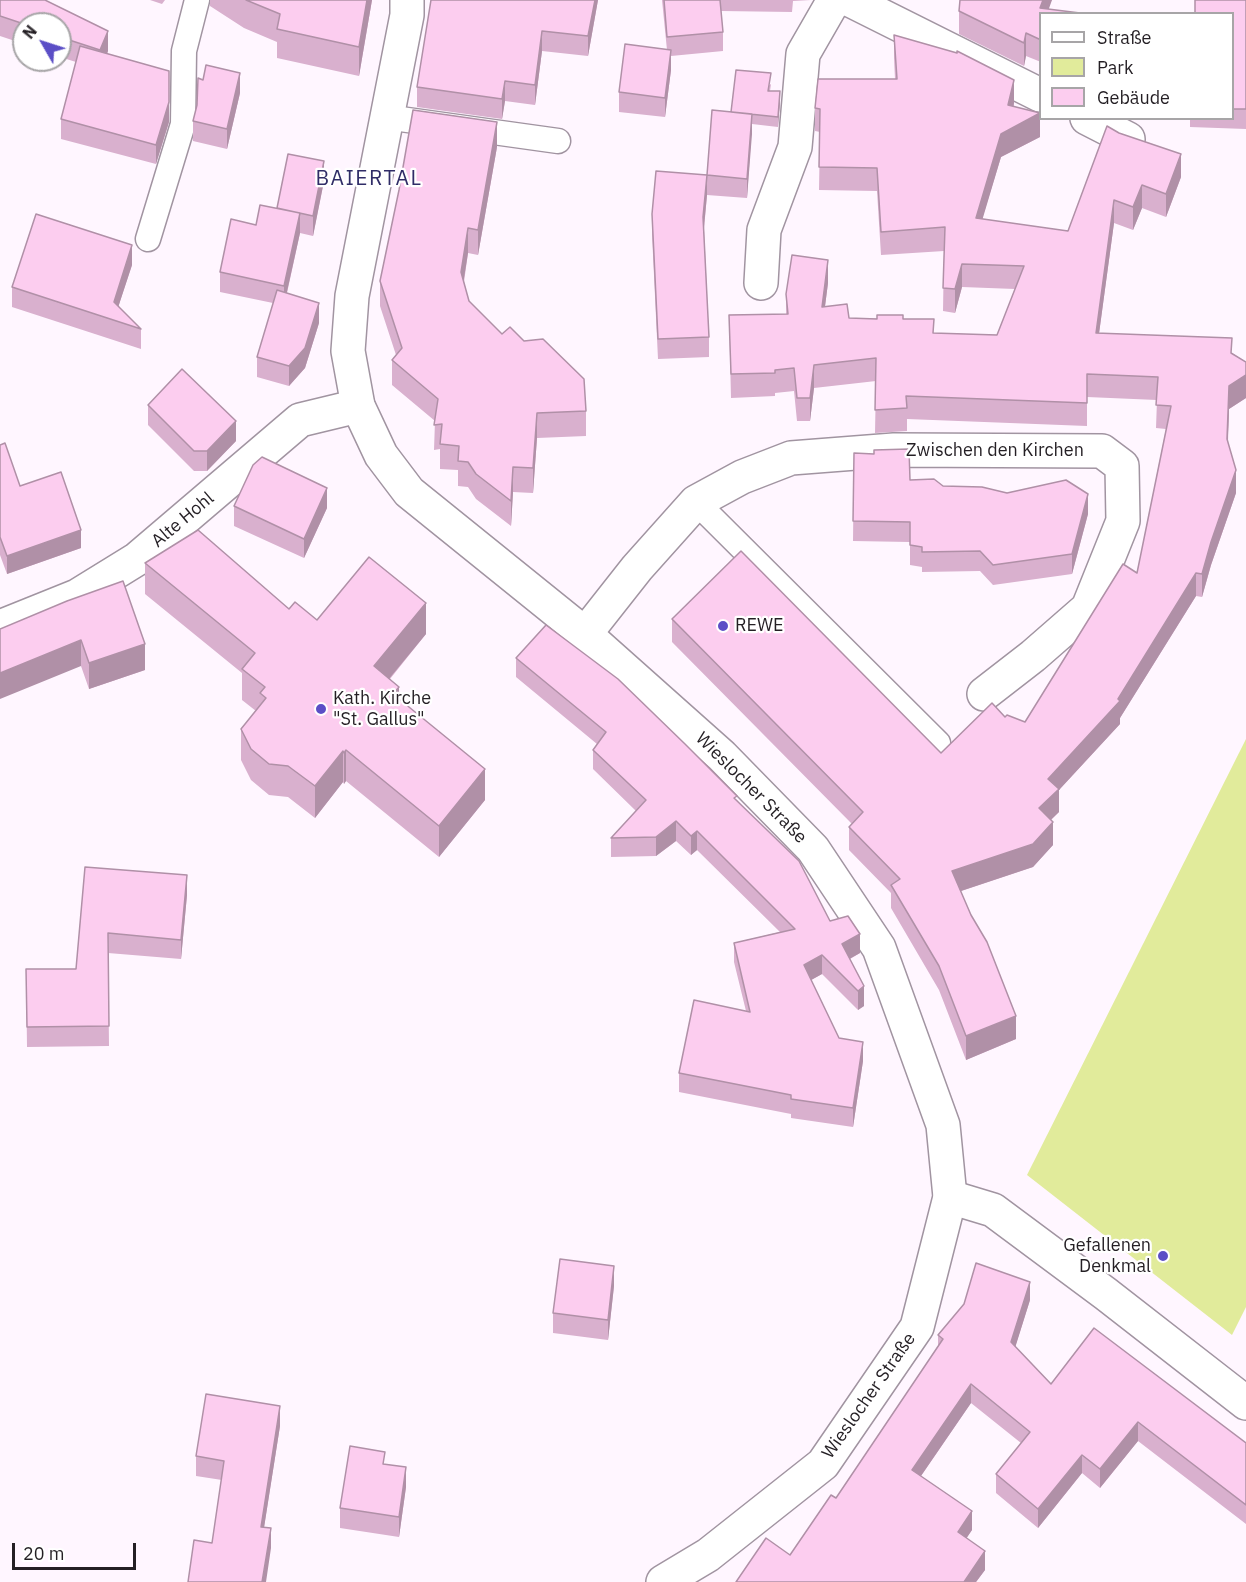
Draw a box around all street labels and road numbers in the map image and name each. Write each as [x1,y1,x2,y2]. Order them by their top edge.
street label: Zwischen den Kirchen [906,440,1084,462]
street label: Alte Hohl [147,488,219,552]
street label: Wieslocher Straße [691,728,811,848]
street label: Wieslocher Straße [818,1329,920,1463]

